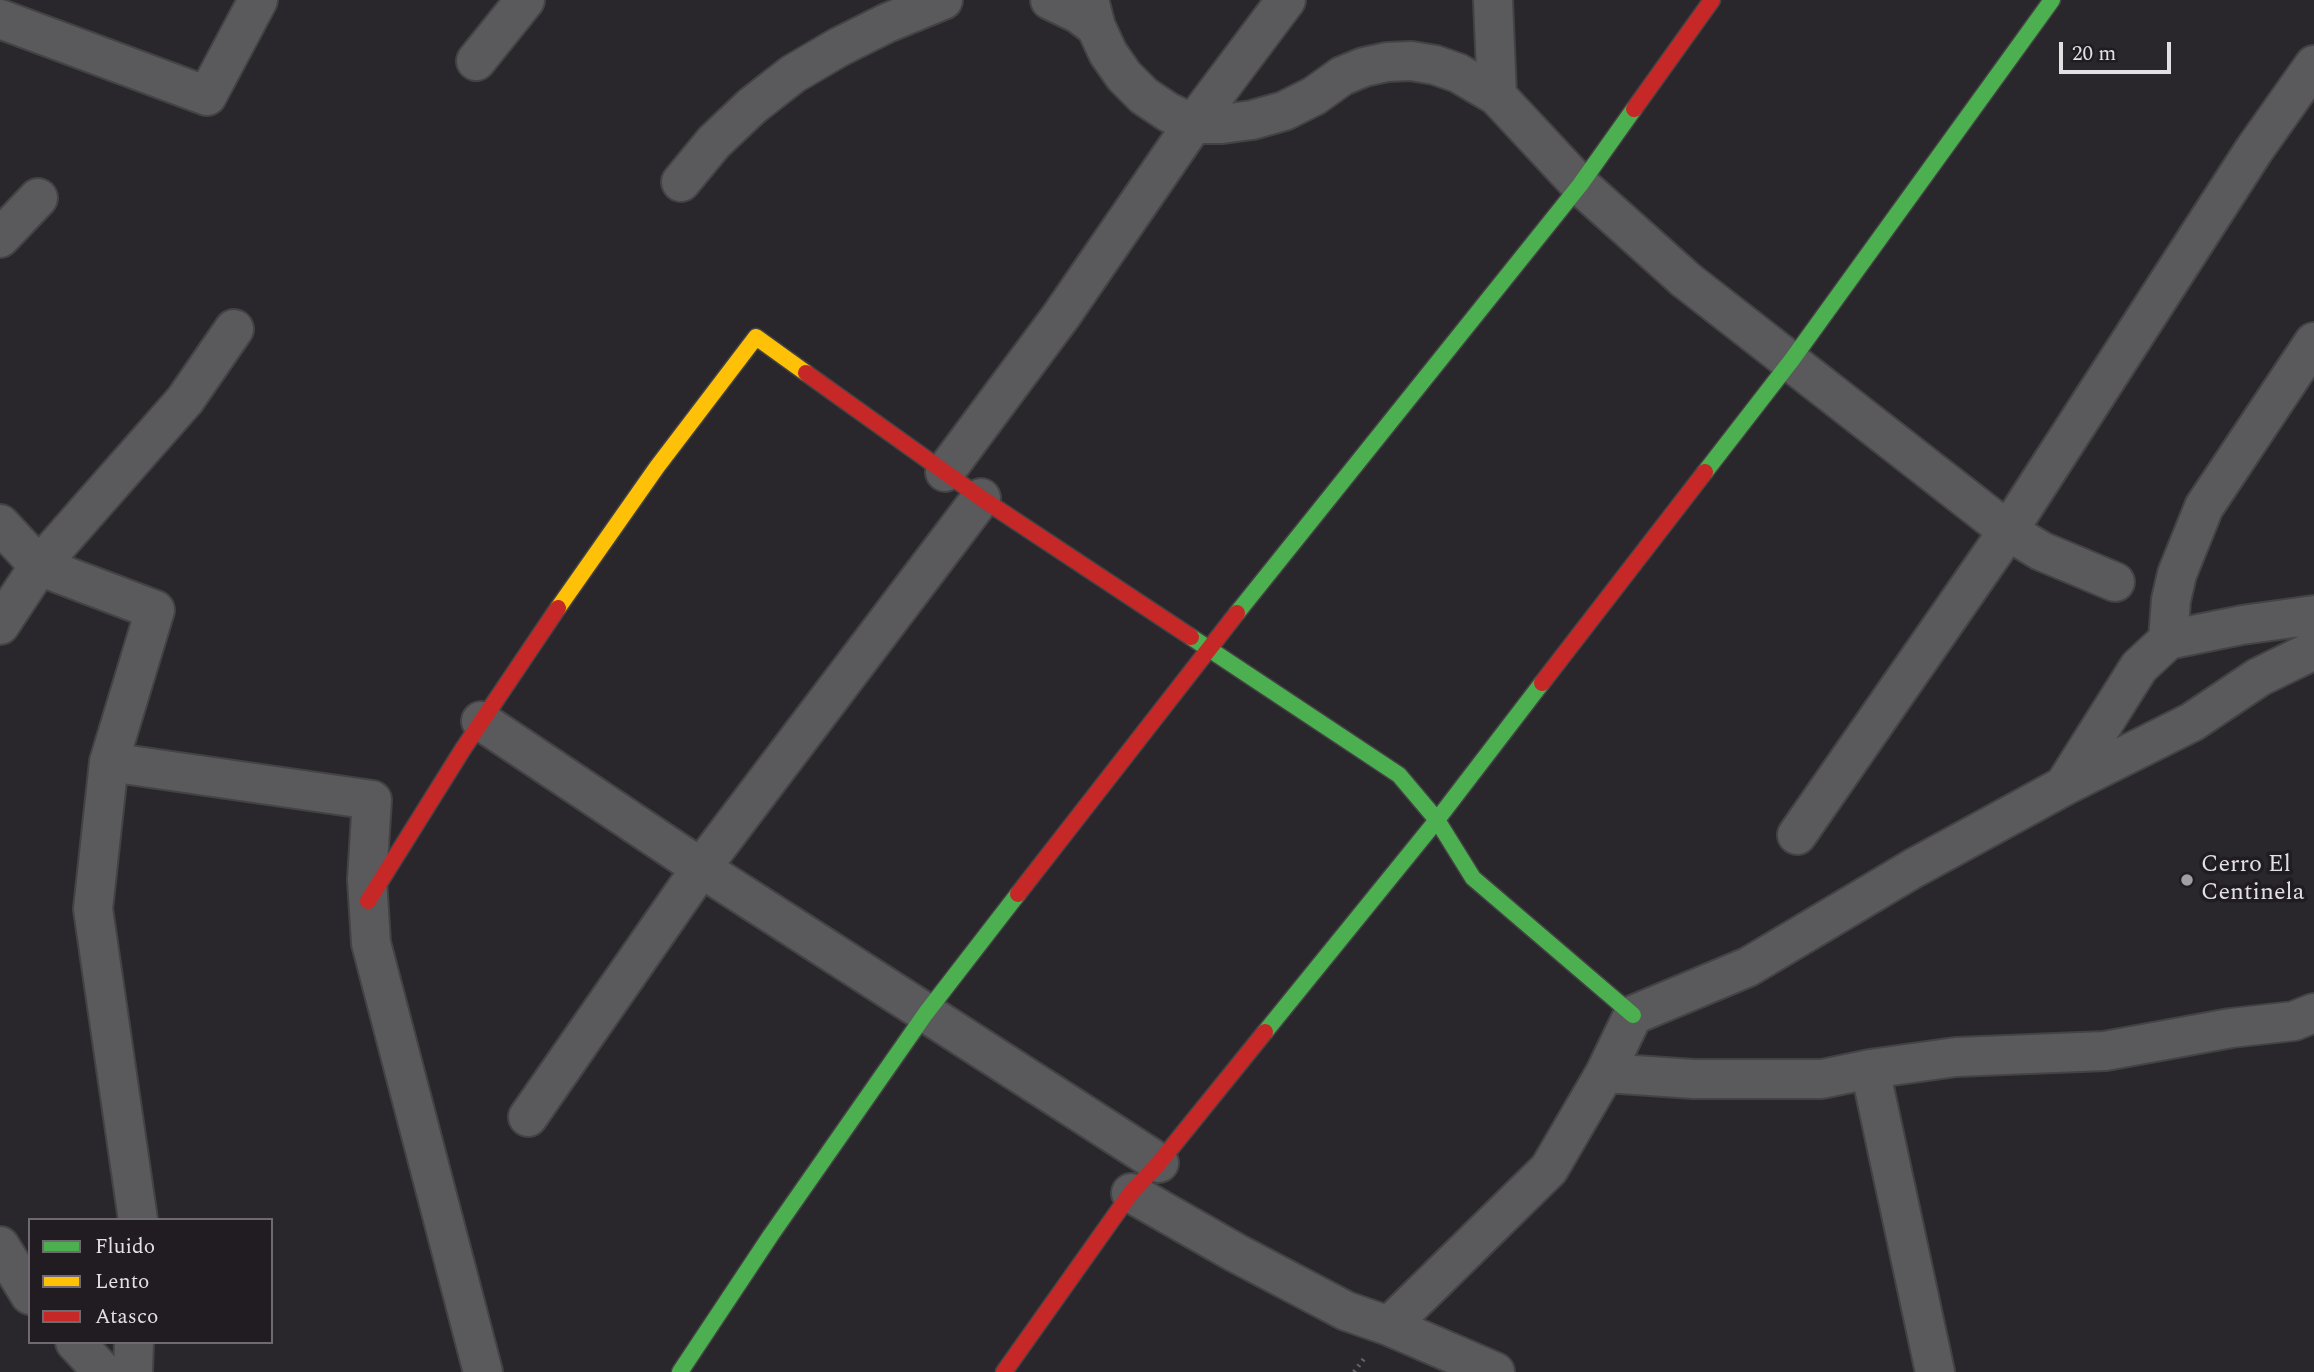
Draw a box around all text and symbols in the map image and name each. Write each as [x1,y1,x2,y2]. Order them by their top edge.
scale bar [2062,28,2174,72]
text: 20 m [2072,38,2116,70]
place label: Cerro El Centinela [2201,852,2304,908]
marker: Cerro El Centinela [2179,872,2195,888]
legend [28,1218,273,1344]
text: Fluido [95,1231,155,1263]
text: Lento [95,1266,149,1298]
text: Atasco [95,1301,158,1333]

